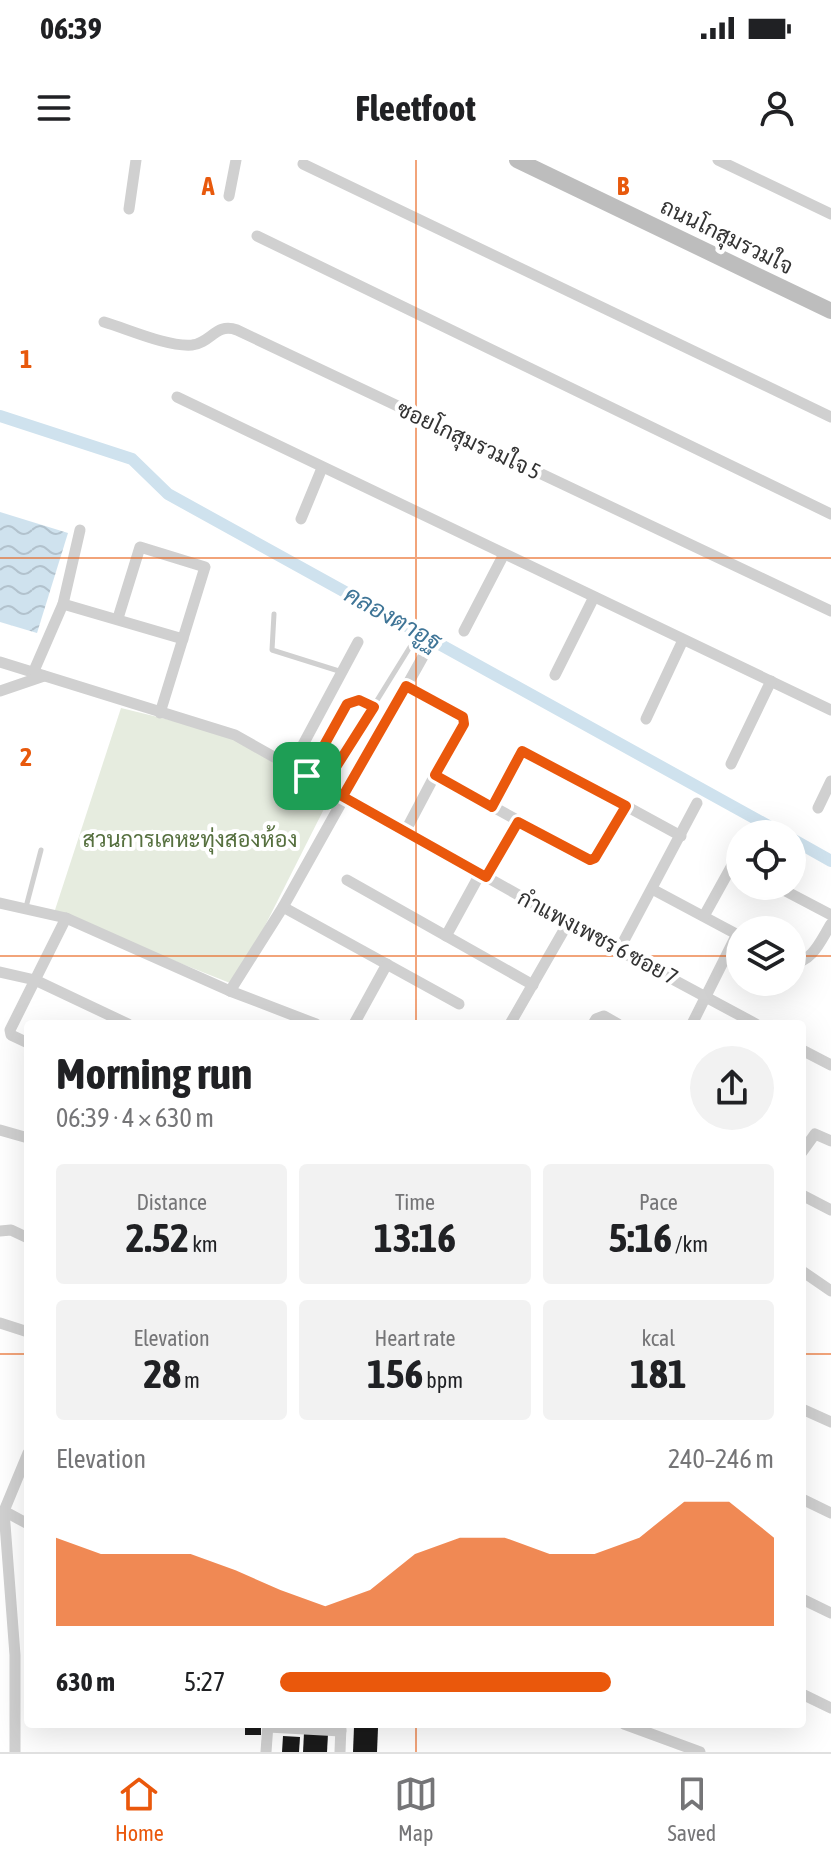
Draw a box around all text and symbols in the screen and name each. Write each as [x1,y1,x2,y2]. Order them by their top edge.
text: 06:39 [40,11,102,45]
icon: menu [32,86,76,130]
icon: person [755,86,799,130]
text: Fleetfoot [355,87,476,129]
text: A [201,171,215,201]
text: B [617,171,630,201]
street label: ถนนโกสุมรวมใจ [655,192,798,282]
text: 1 [20,344,32,374]
street label: ซอยโกสุมรวมใจ 5 [392,394,545,487]
water label: คลองตาอูฐ [338,580,447,659]
text: 2 [20,742,32,772]
pin [273,742,341,810]
icon: arrive [285,754,329,798]
map controls [726,820,806,996]
button: locate [726,820,806,900]
park label: สวนการเคหะทุ่งสองห้อง [83,825,297,855]
street label: กำแพงเพชร 6 ซอย 7 [514,884,682,990]
button: layers [726,916,806,996]
button: share [690,1046,774,1130]
text: Morning run [56,1048,252,1098]
text: 06:39 · 4 × 630 m [56,1103,214,1133]
text: Distance [136,1189,207,1215]
text: Time [395,1189,435,1215]
text: Pace [639,1189,678,1215]
text: 2.52 [126,1215,189,1260]
text: 13:16 [374,1215,456,1260]
text: 5:16 [609,1215,672,1260]
text: km [189,1231,218,1257]
text: /km [672,1231,708,1257]
text: Elevation [134,1325,210,1351]
text: Heart rate [374,1325,456,1351]
text: kcal [642,1325,675,1351]
text: 28 [143,1351,181,1396]
text: 156 [367,1351,423,1396]
text: 181 [630,1351,687,1396]
text: m [181,1367,200,1393]
text: bpm [423,1367,463,1393]
text: Elevation [56,1444,146,1474]
text: 240–246 m [668,1444,774,1474]
text: 630 m [56,1667,115,1697]
text: 5:27 [184,1667,225,1697]
tab: Home [115,1772,164,1846]
tab: Map [394,1772,438,1846]
tab: Saved [667,1772,716,1846]

